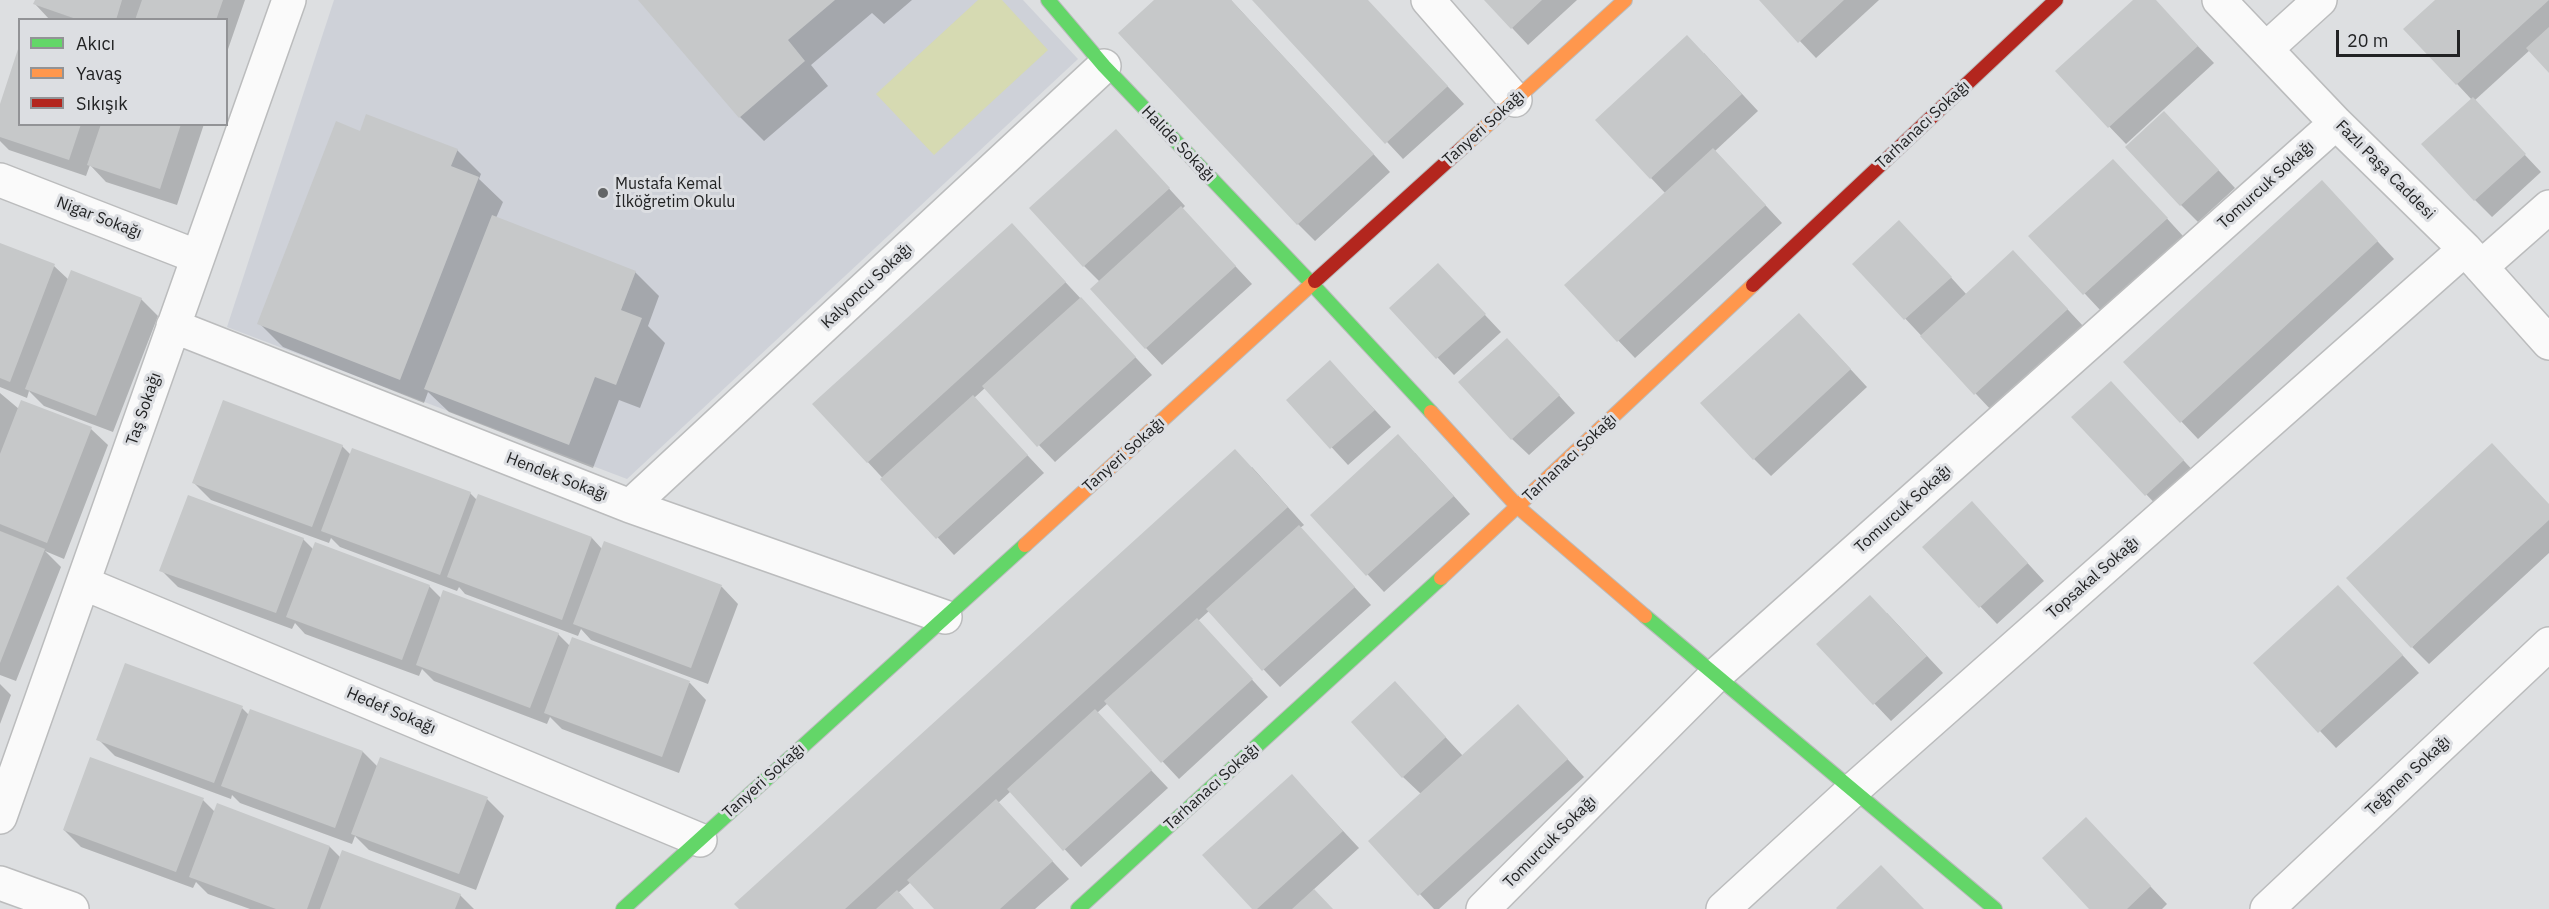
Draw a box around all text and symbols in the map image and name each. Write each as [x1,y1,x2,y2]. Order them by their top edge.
legend [18,18,228,126]
scale bar [2339,18,2464,56]
text: 20 m [2347,29,2389,52]
text: Akıcı [76,32,115,55]
text: Yavaş [76,62,122,85]
street label: Tarhanacı Sokağı [1872,77,1974,173]
street label: Tanyeri Sokağı [1439,86,1529,170]
text: Sıkışık [76,92,128,115]
street label: Halide Sokağı [1137,102,1219,186]
street label: Fazlı Paşa Caddesi [2331,116,2439,224]
street label: Tomurcuk Sokağı [2214,137,2318,233]
place label: Mustafa Kemal İlköğretim Okulu [615,174,735,212]
marker: Mustafa Kemal İlköğretim Okulu [596,186,610,200]
street label: Nigar Sokağı [54,193,144,243]
street label: Kalyoncu Sokağı [818,239,916,333]
street label: Taş Sokağı [123,370,165,448]
street label: Tarhanacı Sokağı [1519,410,1621,506]
street label: Tanyeri Sokağı [1079,413,1169,497]
street label: Hendek Sokağı [504,449,610,505]
street label: Tomurcuk Sokağı [1851,461,1955,557]
street label: Topsakal Sokağı [2043,533,2143,623]
street label: Hedef Sokağı [344,684,438,738]
street label: Teğmen Sokağı [2362,732,2454,820]
street label: Tanyeri Sokağı [719,739,809,823]
street label: Tarhanacı Sokağı [1161,739,1263,835]
street label: Tomurcuk Sokağı [1500,792,1600,892]

